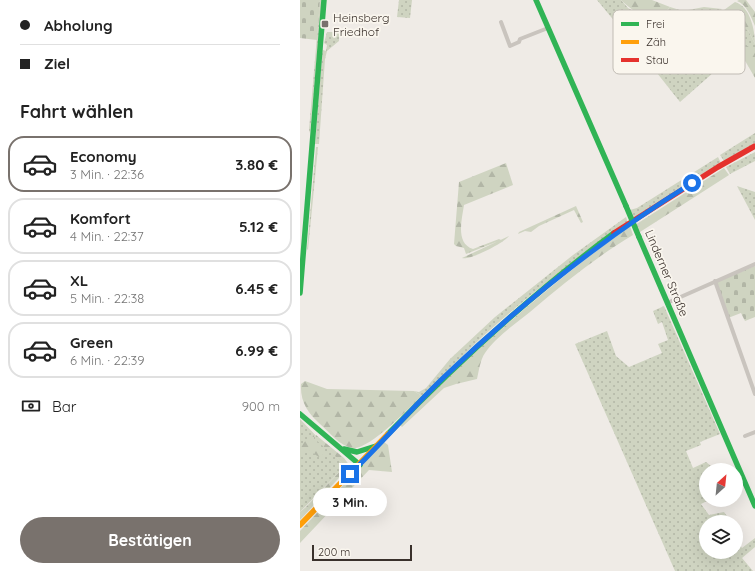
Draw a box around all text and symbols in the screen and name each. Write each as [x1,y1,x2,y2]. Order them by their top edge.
place label: Heinsberg Friedhof [333,10,390,39]
legend [613,10,745,74]
text: Abholung [44,16,112,35]
text: Frei [646,17,665,31]
marker: Heinsberg Friedhof [320,19,330,29]
text: Zäh [646,35,666,49]
text: Stau [646,53,669,67]
text: Ziel [44,54,70,73]
text: Fahrt wählen [20,100,134,123]
icon: car [22,146,58,182]
text: Economy [70,147,137,166]
text: 3.80 € [235,155,278,174]
text: 3 Min. · 22:36 [70,166,144,182]
route start [683,174,701,192]
icon: car [22,208,58,244]
text: Komfort [70,209,131,228]
text: 5.12 € [239,217,278,236]
street label: Linderner Straße [642,227,692,319]
text: 4 Min. · 22:37 [70,228,144,244]
icon: car [22,270,58,306]
text: XL [70,271,88,290]
text: 6.45 € [235,279,278,298]
text: 5 Min. · 22:38 [70,290,144,306]
icon: car [22,332,58,368]
text: Green [70,333,113,352]
text: 6.99 € [235,341,278,360]
text: 6 Min. · 22:39 [70,352,144,368]
icon: cash [20,395,42,417]
text: Bar [52,397,77,416]
text: 900 m [242,398,280,414]
north arrow [699,463,743,507]
map controls [699,463,743,559]
route end [341,465,359,483]
callout: 3 Min. [313,488,387,516]
text: 3 Min. [332,494,368,510]
button: layers [699,515,743,559]
button: Bestätigen [20,517,280,563]
scale bar [312,543,412,562]
text: 200 m [318,545,350,559]

